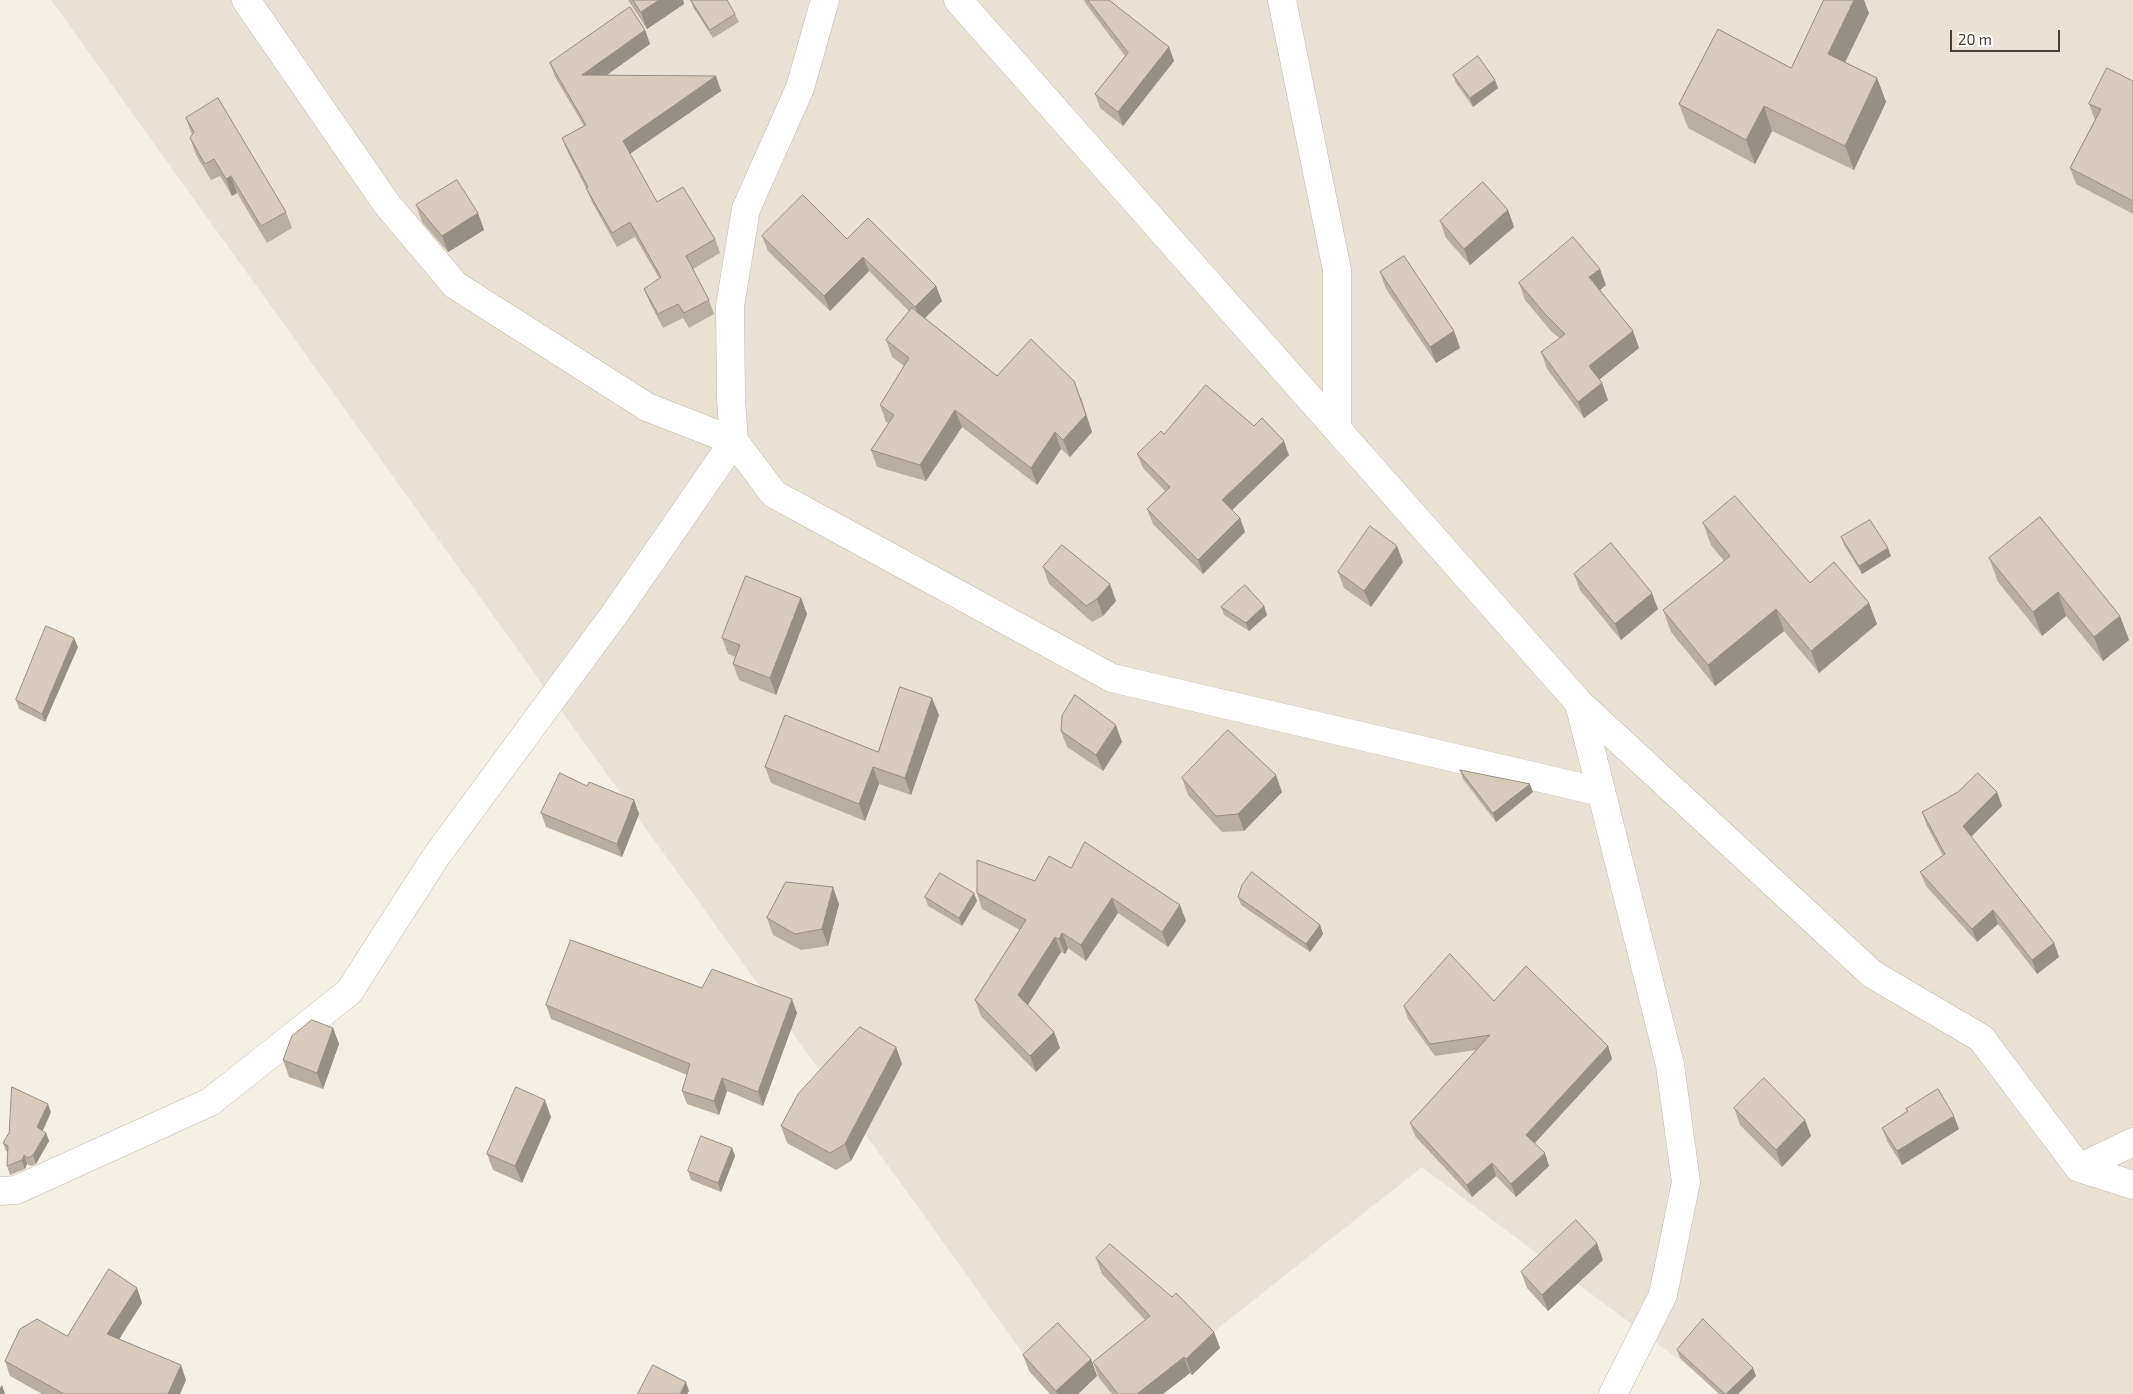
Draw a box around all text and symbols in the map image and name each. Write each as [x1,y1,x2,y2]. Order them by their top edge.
scale bar [1953,20,2063,52]
text: 20 m [1958,30,1992,48]

